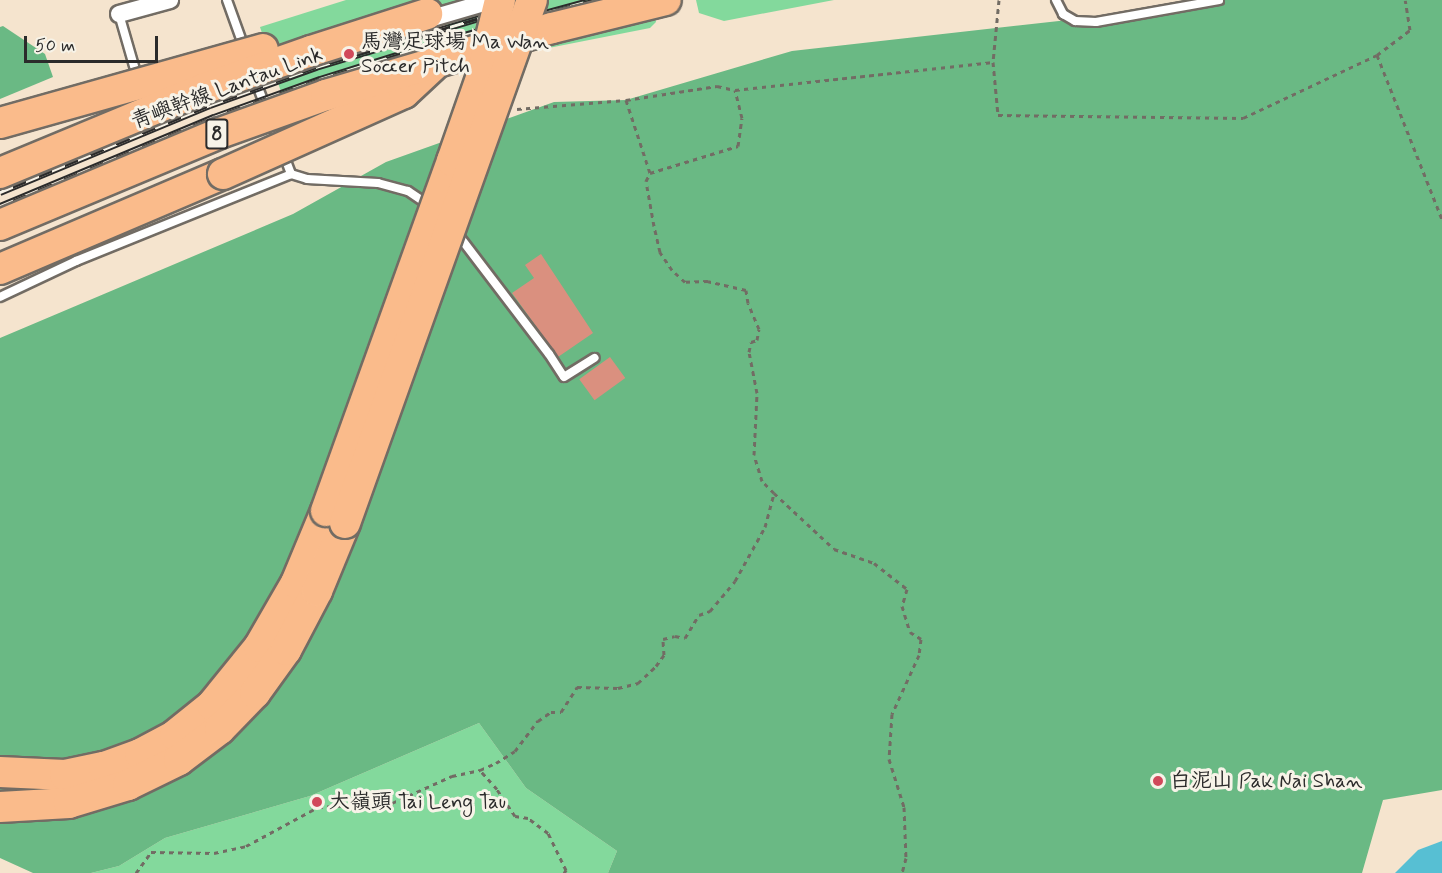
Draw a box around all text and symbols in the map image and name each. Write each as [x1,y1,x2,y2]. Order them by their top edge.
scale bar [27,24,160,62]
place label: 馬灣足球場 Ma Wan Soccer Pitch [361,29,548,79]
text: 50 m [35,34,75,58]
street label: 青嶼幹線 Lantau Link [128,42,326,134]
marker: 馬灣足球場 Ma Wan Soccer Pitch [342,47,356,61]
road number: 8 [205,117,229,151]
place label: 白泥山 Pak Nai Shan [1170,768,1364,794]
marker: 白泥山 Pak Nai Shan [1151,774,1165,788]
place label: 大嶺頭 Tai Leng Tau [329,789,506,815]
marker: 大嶺頭 Tai Leng Tau [310,795,324,809]

